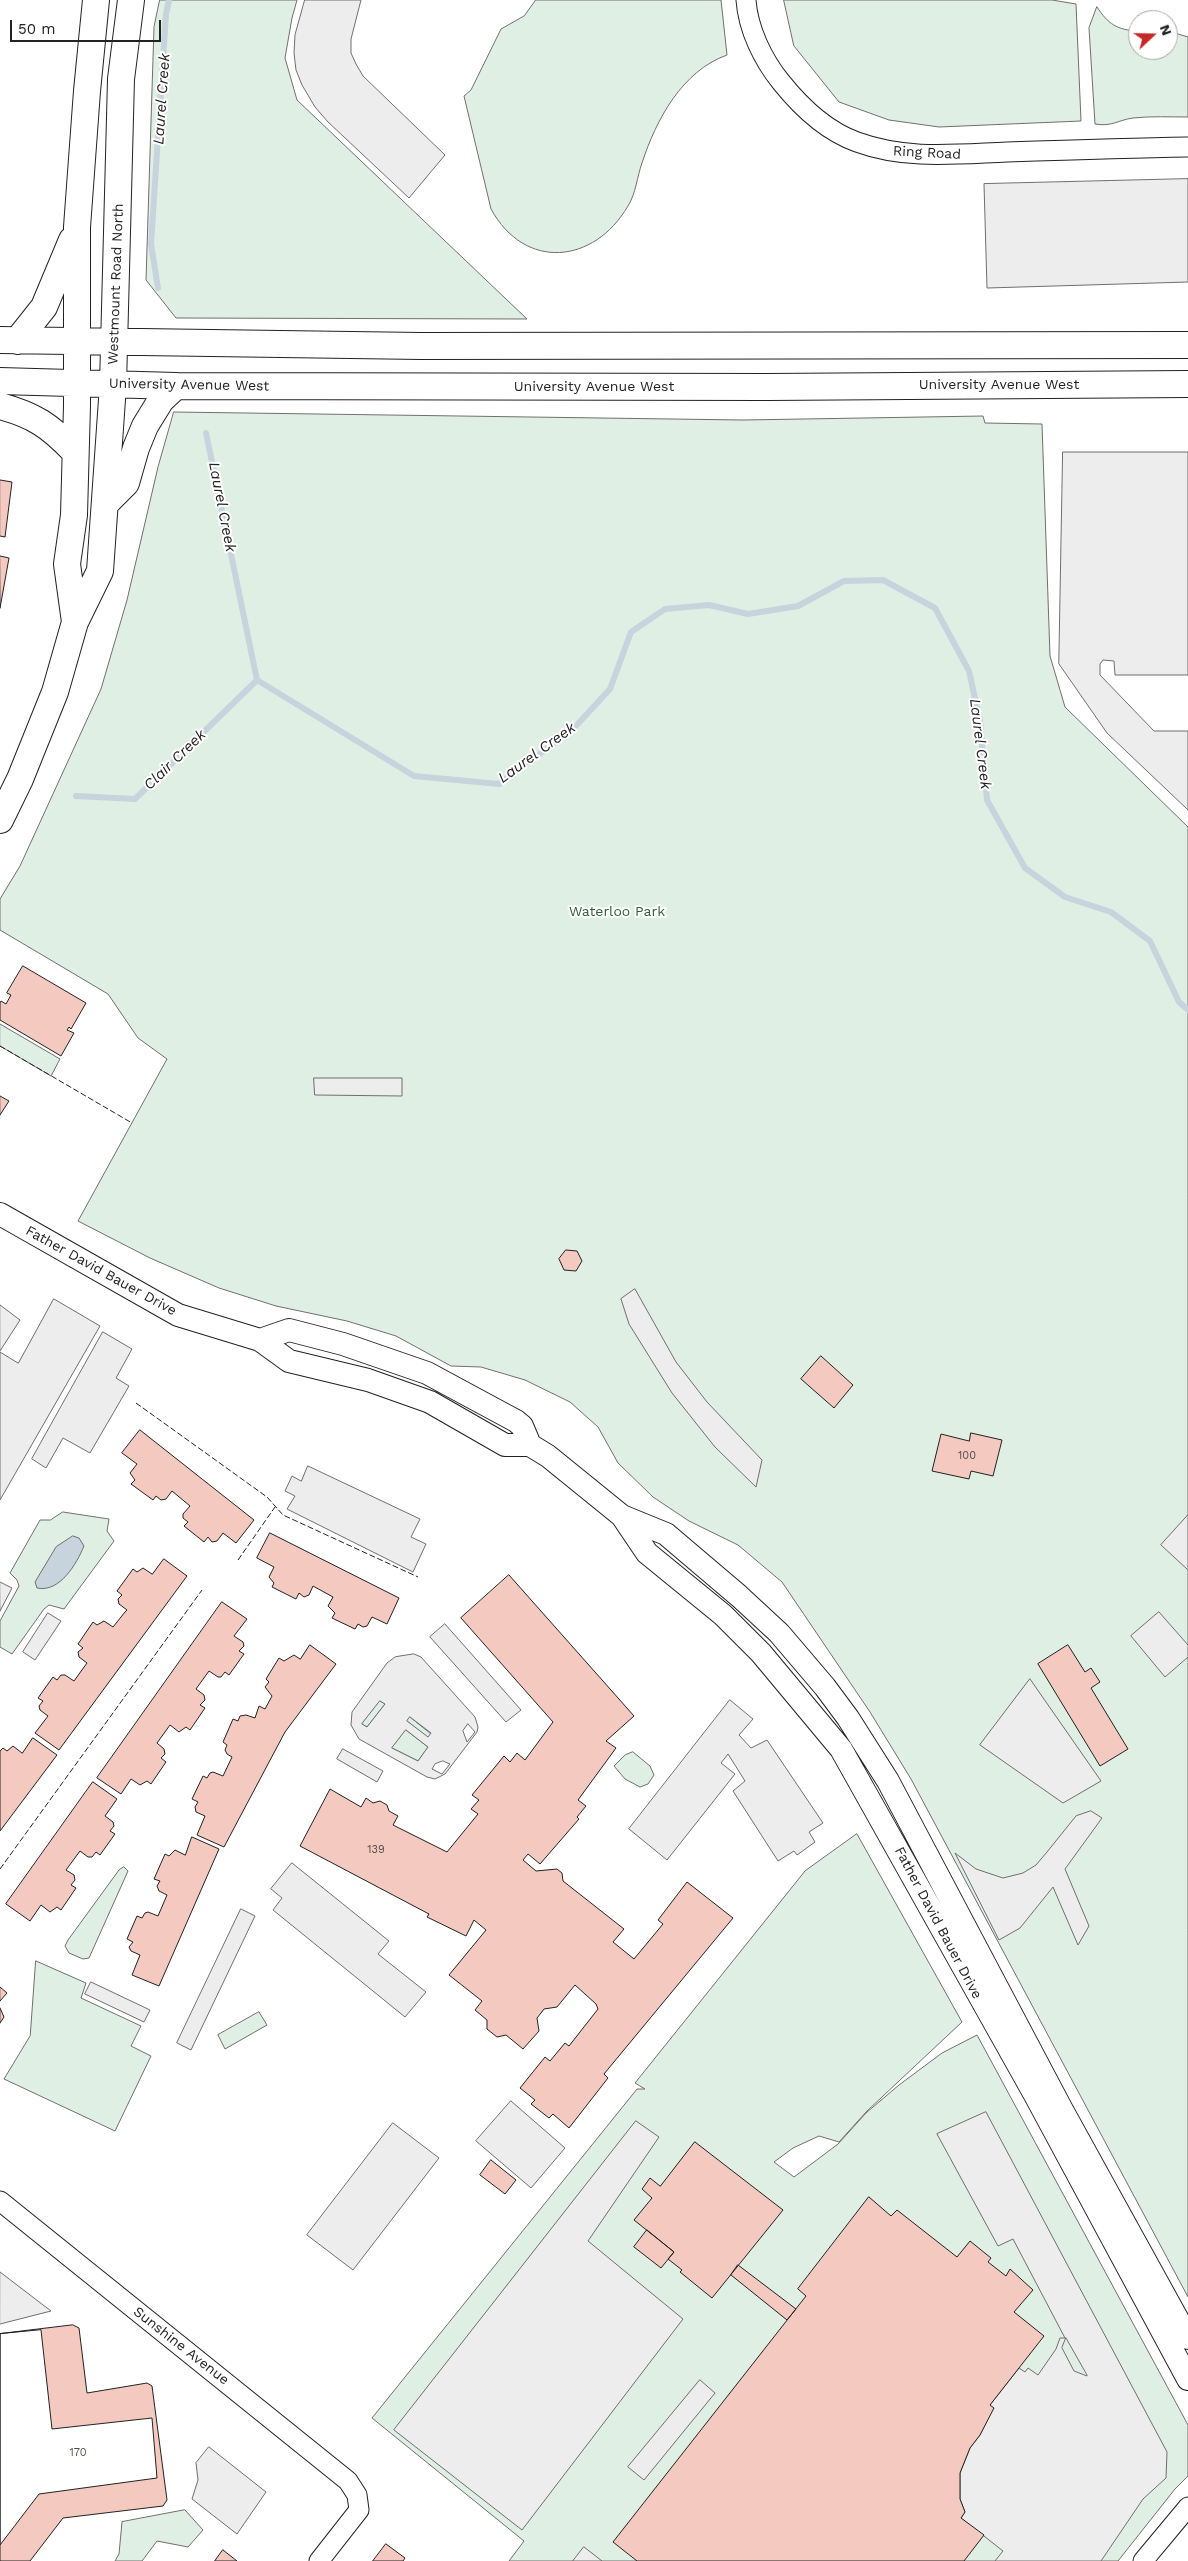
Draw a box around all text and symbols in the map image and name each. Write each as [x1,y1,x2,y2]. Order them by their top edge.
scale bar [12,10,164,42]
north arrow [1128,10,1178,60]
text: 50 m [18,20,55,38]
text: N [1157,22,1175,38]
water label: Laurel Creek [150,53,174,145]
street label: Ring Road [893,143,961,163]
street label: Westmount Road North [105,203,127,365]
street label: University Avenue West [109,375,269,395]
street label: University Avenue West [919,377,1079,393]
street label: University Avenue West [514,379,674,395]
water label: Laurel Creek [204,460,240,554]
water label: Laurel Creek [965,698,995,790]
water label: Laurel Creek [495,719,579,787]
water label: Clair Creek [140,726,210,794]
park label: Waterloo Park [569,904,665,920]
street label: Father David Bauer Drive [23,1222,179,1320]
house number: 100 [958,1449,976,1463]
house number: 139 [367,1843,385,1857]
street label: Father David Bauer Drive [891,1844,985,2002]
street label: Sunshine Avenue [130,2303,232,2389]
house number: 170 [69,2446,87,2460]

